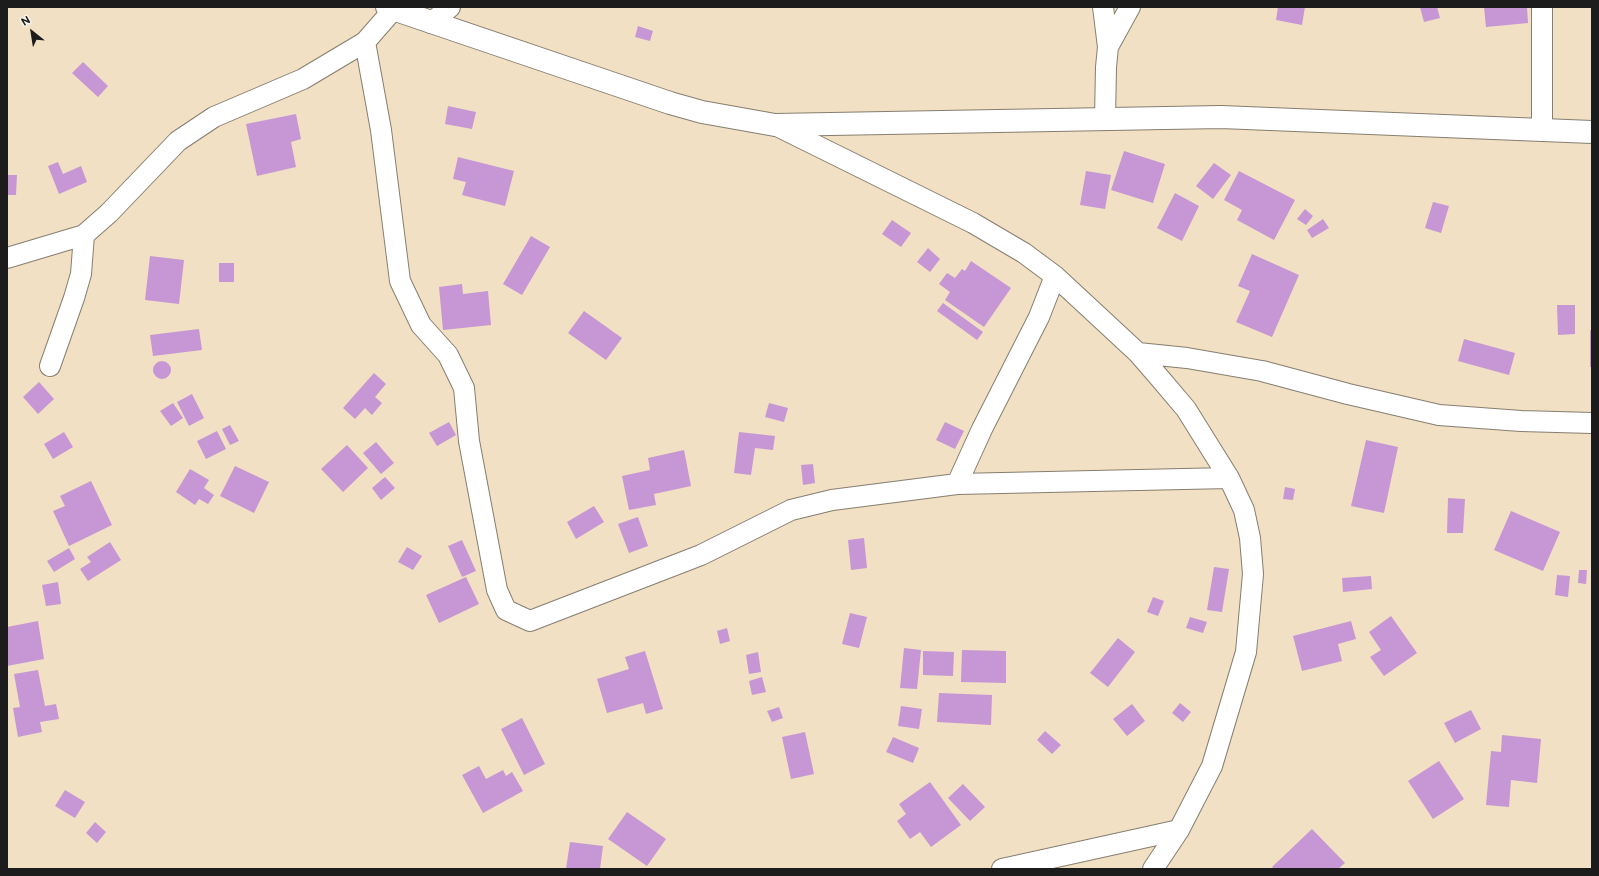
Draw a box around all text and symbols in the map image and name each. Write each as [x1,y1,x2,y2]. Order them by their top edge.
north arrow [12,12,52,52]
text: N [19,13,33,29]

